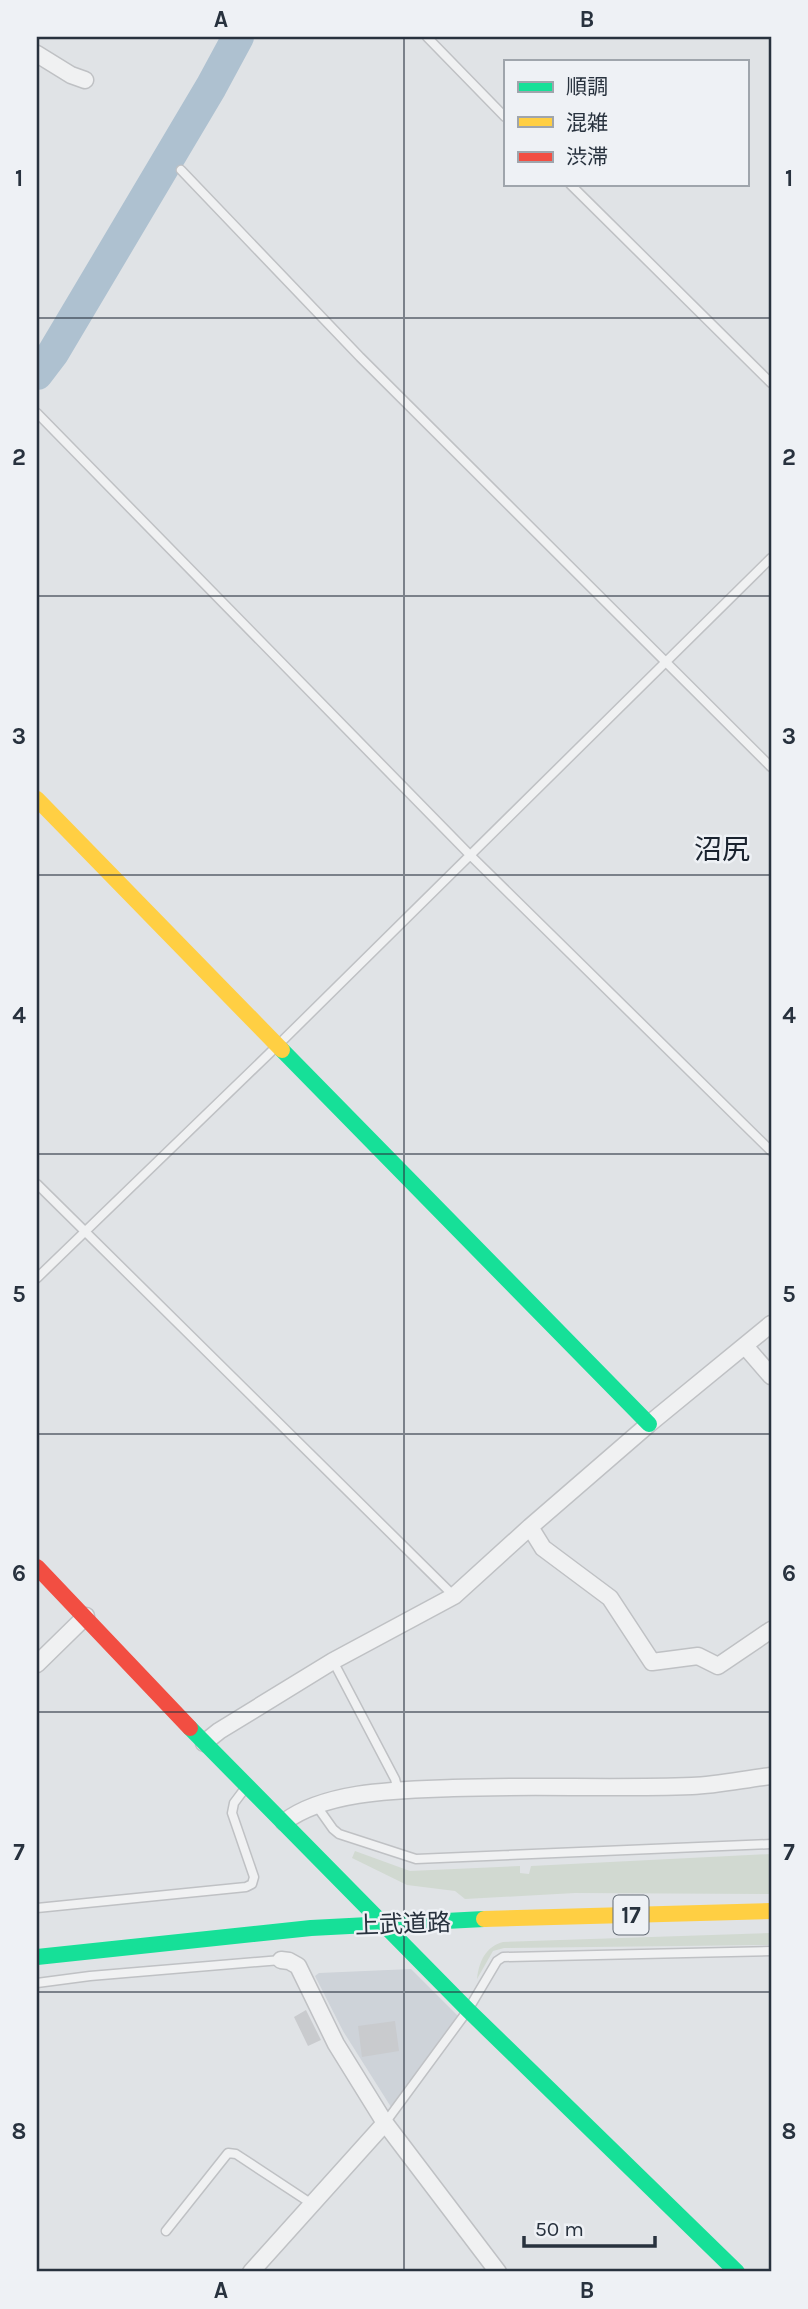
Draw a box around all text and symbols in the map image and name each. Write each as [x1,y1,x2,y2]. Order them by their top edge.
text: A [214,6,228,33]
text: B [580,6,594,33]
legend [504,60,748,186]
text: 順調 [566,75,608,99]
text: 混雑 [566,111,608,135]
text: 渋滞 [566,145,608,169]
text: 1 [15,165,23,192]
text: 1 [785,165,793,192]
text: 2 [12,444,26,471]
text: 2 [782,444,796,471]
text: 3 [12,723,26,750]
text: 3 [782,723,796,750]
district label: 沼尻 [694,833,750,866]
text: 4 [12,1002,26,1029]
text: 4 [782,1002,796,1029]
text: 5 [12,1281,26,1308]
text: 5 [782,1281,796,1308]
text: 6 [12,1560,26,1587]
text: 6 [782,1560,796,1587]
text: 7 [13,1839,25,1866]
text: 7 [783,1839,795,1866]
road number: 17 [614,1896,648,1934]
street label: 上武道路 [355,1908,451,1940]
text: 8 [12,2118,26,2145]
text: 8 [782,2118,796,2145]
scale bar [524,2204,656,2248]
text: 50 m [535,2217,584,2241]
text: A [214,2277,228,2304]
text: B [580,2277,594,2304]

